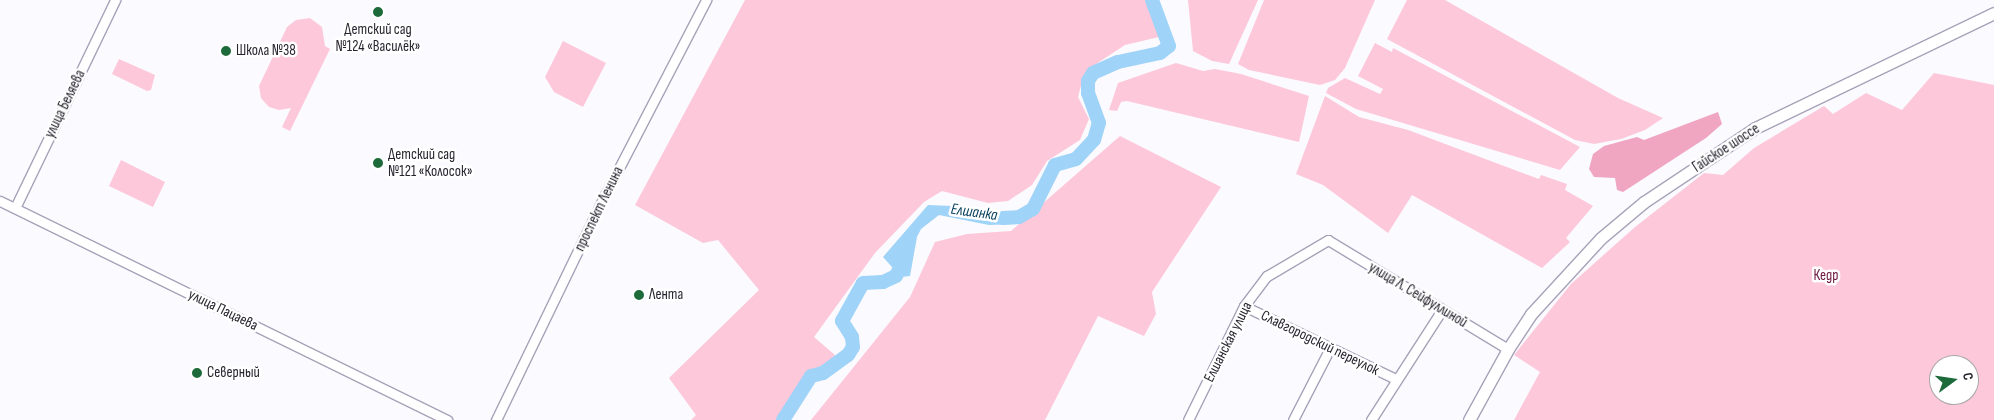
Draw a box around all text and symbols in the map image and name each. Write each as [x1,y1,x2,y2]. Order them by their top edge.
marker: Детский сад №124 «Василёк» [372,6,384,18]
place label: Детский сад №124 «Василёк» [335,20,421,55]
place label: Школа №38 [236,42,296,60]
marker: Школа №38 [220,45,232,57]
street label: улица Беляева [41,67,89,141]
street label: Гайское шоссе [1689,120,1763,176]
place label: Детский сад №121 «Колосок» [388,145,473,180]
marker: Детский сад №121 «Колосок» [372,157,384,169]
street label: проспект Ленина [571,164,627,254]
water label: Елшанка [949,200,999,226]
street label: улица Л. Сейфуллиной [1365,258,1471,332]
park label: Кедр [1813,267,1839,285]
street label: улица Пацаева [185,285,261,335]
place label: Лента [649,286,683,304]
marker: Лента [633,289,645,301]
street label: Елшанская улица [1200,299,1256,385]
street label: Славгородский переулок [1258,307,1382,379]
north arrow [1929,355,1979,405]
place label: Северный [207,364,260,382]
marker: Северный [191,367,203,379]
text: С [1959,371,1977,382]

